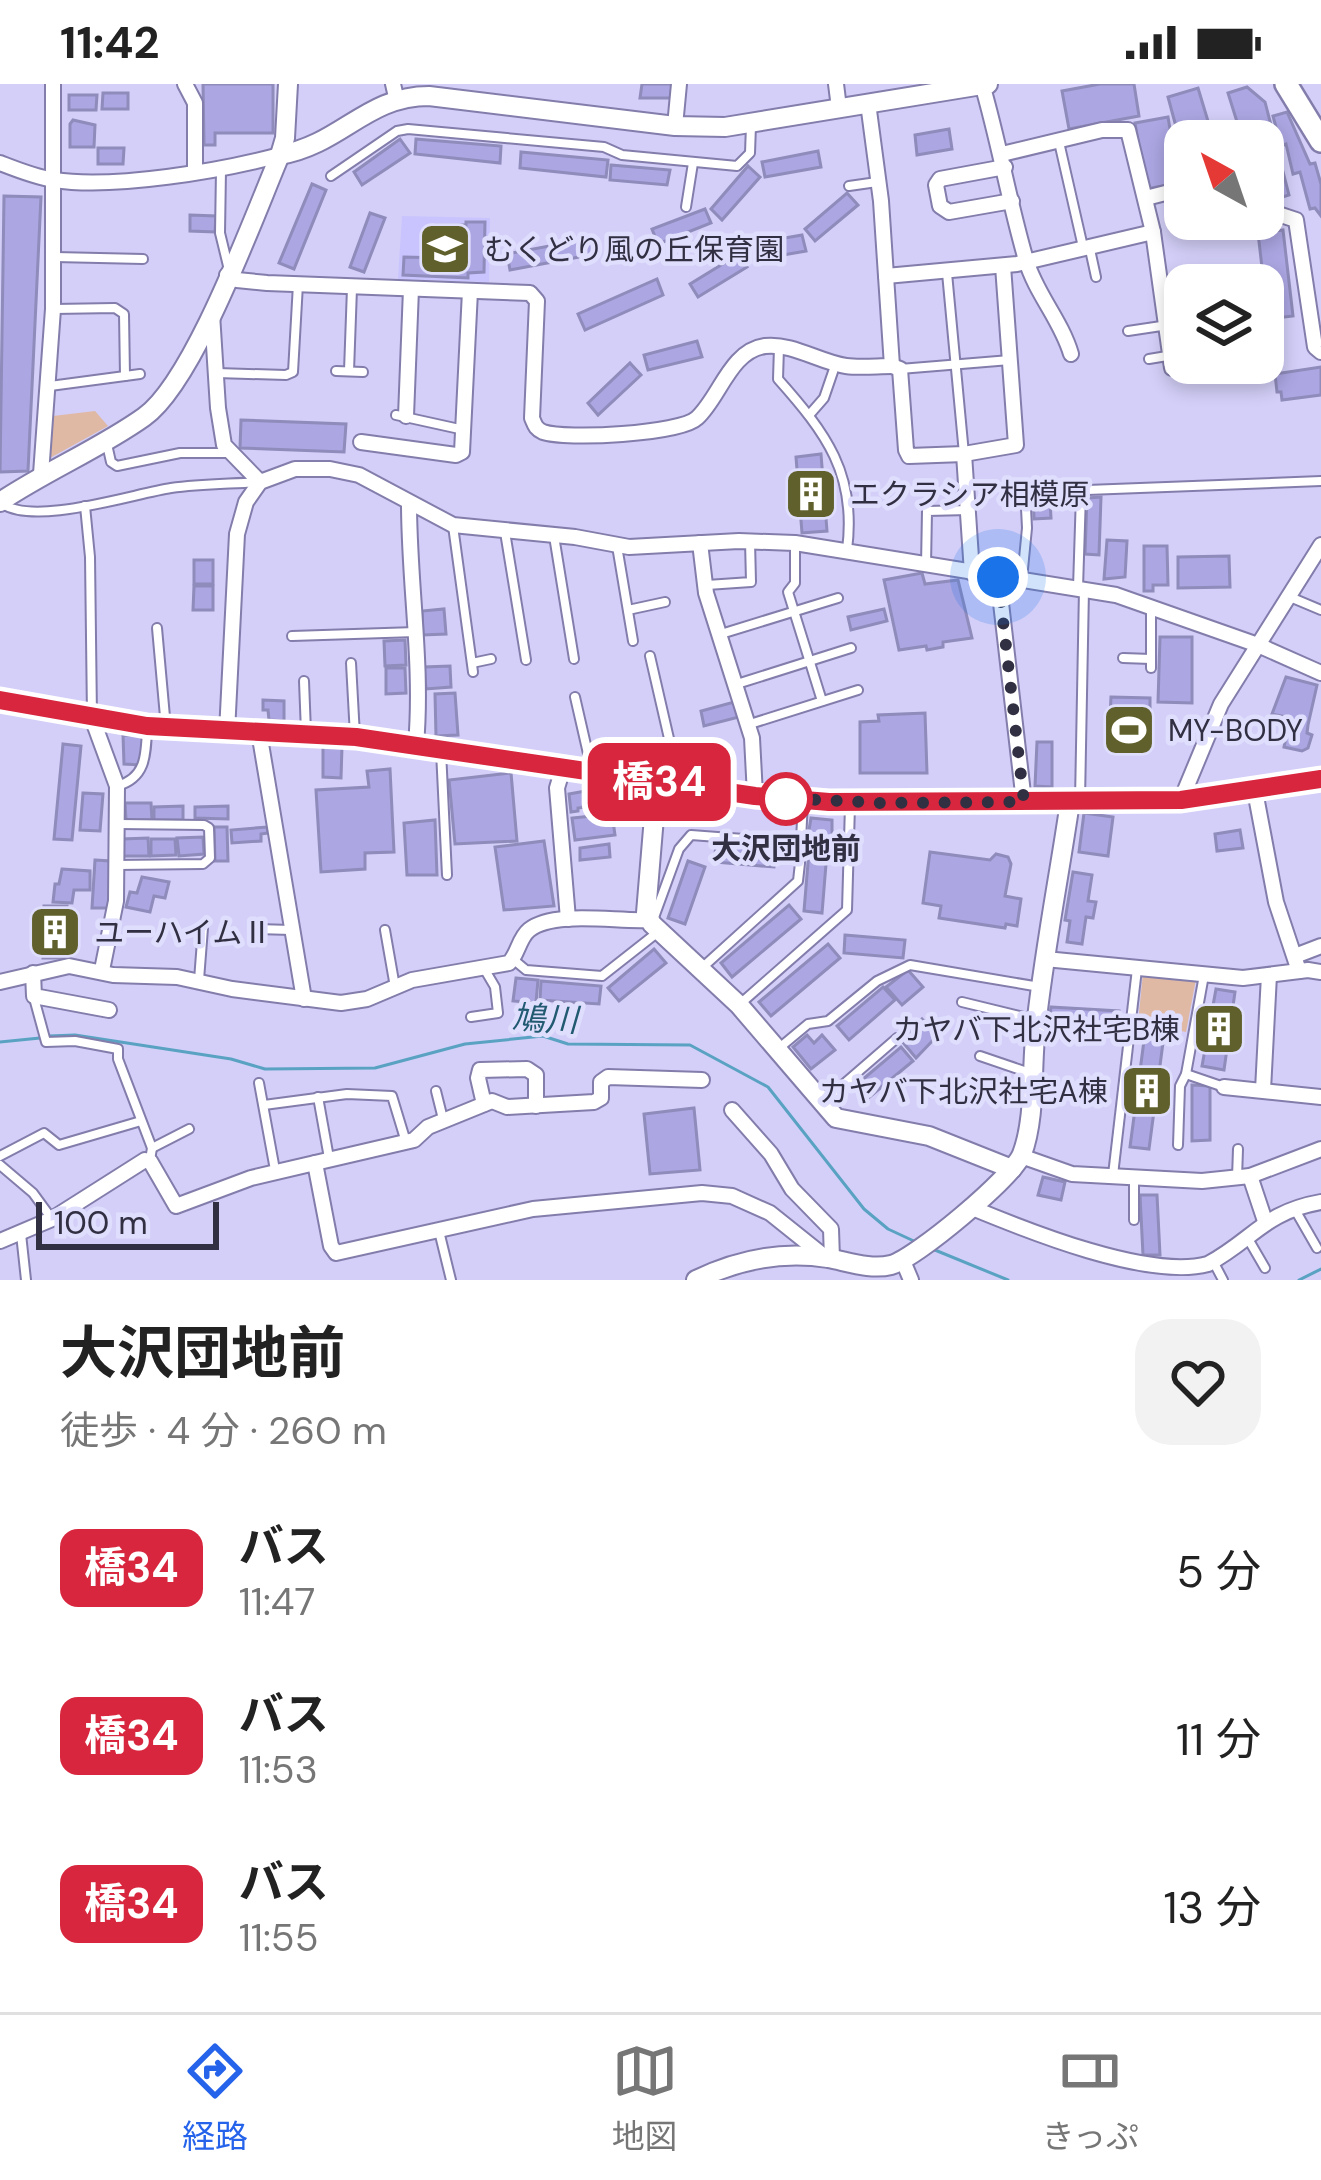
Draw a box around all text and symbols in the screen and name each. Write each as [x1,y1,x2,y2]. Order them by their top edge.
text: 11:42 [60,13,159,72]
north arrow [1164,120,1284,240]
map controls [1164,120,1284,384]
school or university icon: むくどり風の丘保育園 [417,221,473,277]
place label: むくどり風の丘保育園 [484,230,784,269]
button: layers [1164,264,1284,384]
building icon: エクラシア相模原 [783,466,839,522]
place label: エクラシア相模原 [850,475,1089,514]
your location [968,547,1028,607]
sports icon: MY-BODY [1101,702,1157,758]
place label: MY-BODY [1168,711,1303,750]
line badge: 橋34 [590,743,728,821]
text: 橋34 [612,754,706,809]
marker: 大沢団地前 [761,774,811,824]
place label: 大沢団地前 [711,829,861,868]
building icon: ユーハイムⅡ [27,904,83,960]
place label: ユーハイムⅡ [94,913,272,952]
water label: 鳩川 [511,996,582,1042]
building icon: カヤバ下北沢社宅B棟 [1191,1001,1247,1057]
place label: カヤバ下北沢社宅B棟 [893,1010,1180,1049]
building icon: カヤバ下北沢社宅A棟 [1119,1063,1175,1119]
place label: カヤバ下北沢社宅A棟 [819,1072,1108,1111]
scale bar [36,1196,219,1249]
text: 100 m [54,1201,148,1244]
text: 大沢団地前 [60,1316,345,1391]
button: heart [1135,1319,1261,1445]
text: 徒歩 · 4 分 · 260 m [60,1405,387,1456]
text: バス [239,1517,329,1576]
text: 橋34 [84,1540,179,1595]
text: 5 分 [1177,1542,1261,1601]
text: 11:47 [239,1576,315,1627]
text: バス [239,1685,329,1744]
text: 橋34 [84,1708,179,1763]
text: 11 分 [1176,1710,1261,1769]
text: 11:53 [239,1744,318,1795]
text: バス [239,1853,329,1912]
text: 橋34 [84,1876,179,1931]
text: 13 分 [1163,1878,1261,1937]
text: 11:55 [239,1912,318,1963]
tab: 経路 [182,2038,248,2158]
tab: 地図 [612,2038,678,2158]
tab: きっぷ [1041,2038,1139,2158]

